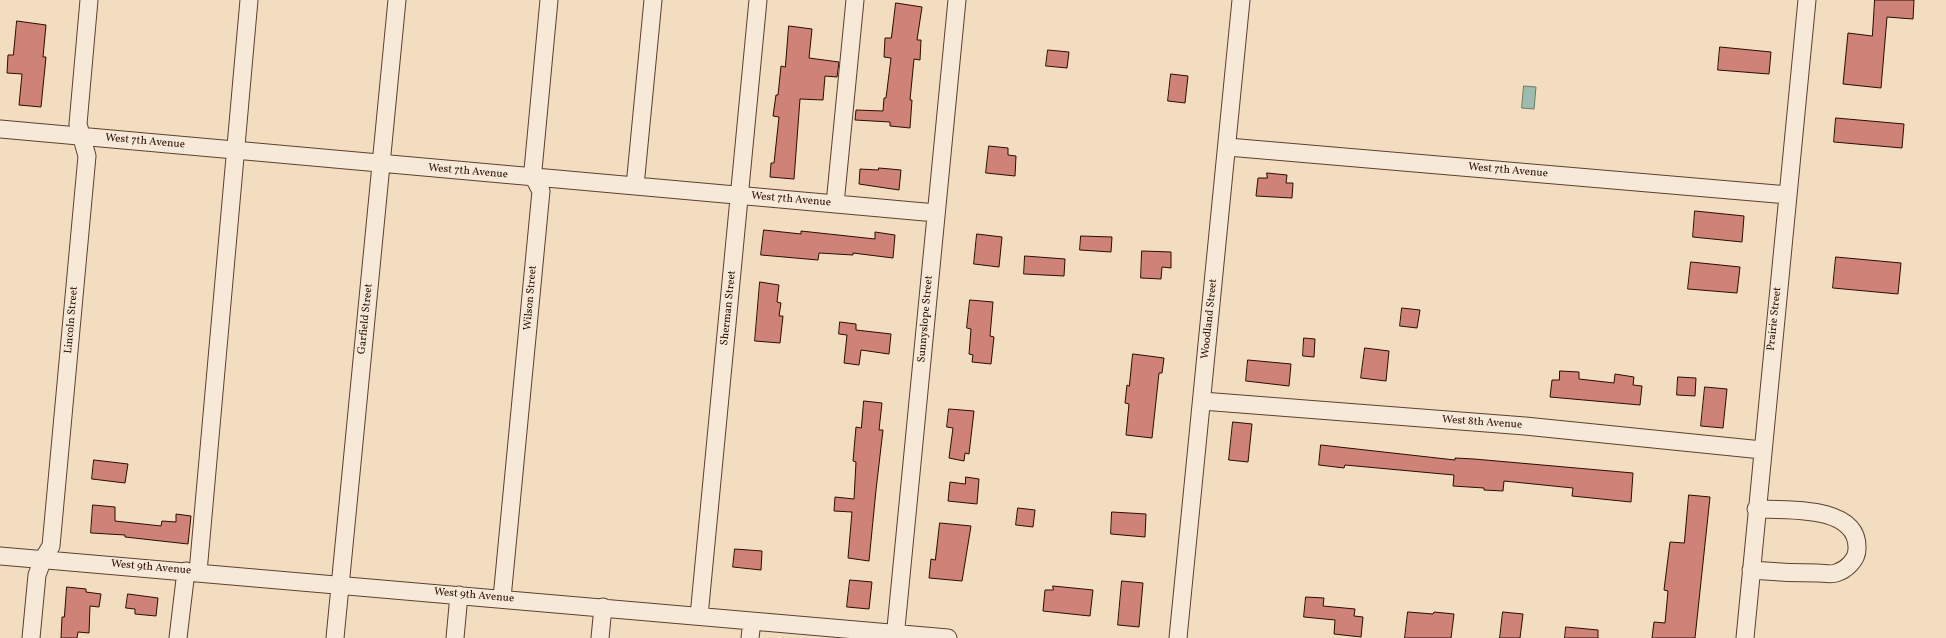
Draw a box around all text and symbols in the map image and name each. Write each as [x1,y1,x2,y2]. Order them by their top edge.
street label: West 7th Avenue [105,132,185,152]
street label: West 7th Avenue [1468,161,1548,181]
street label: West 7th Avenue [428,162,508,182]
street label: West 7th Avenue [751,190,831,210]
street label: Wilson Street [522,265,540,331]
street label: Sherman Street [719,270,739,346]
street label: Sunnyslope Street [916,275,936,363]
street label: Woodland Street [1199,278,1221,360]
street label: Garfield Street [356,283,376,355]
street label: Lincoln Street [62,286,82,354]
street label: Prairie Street [1765,287,1785,351]
street label: West 8th Avenue [1441,414,1523,432]
street label: West 9th Avenue [110,558,192,578]
street label: West 9th Avenue [433,586,515,606]

